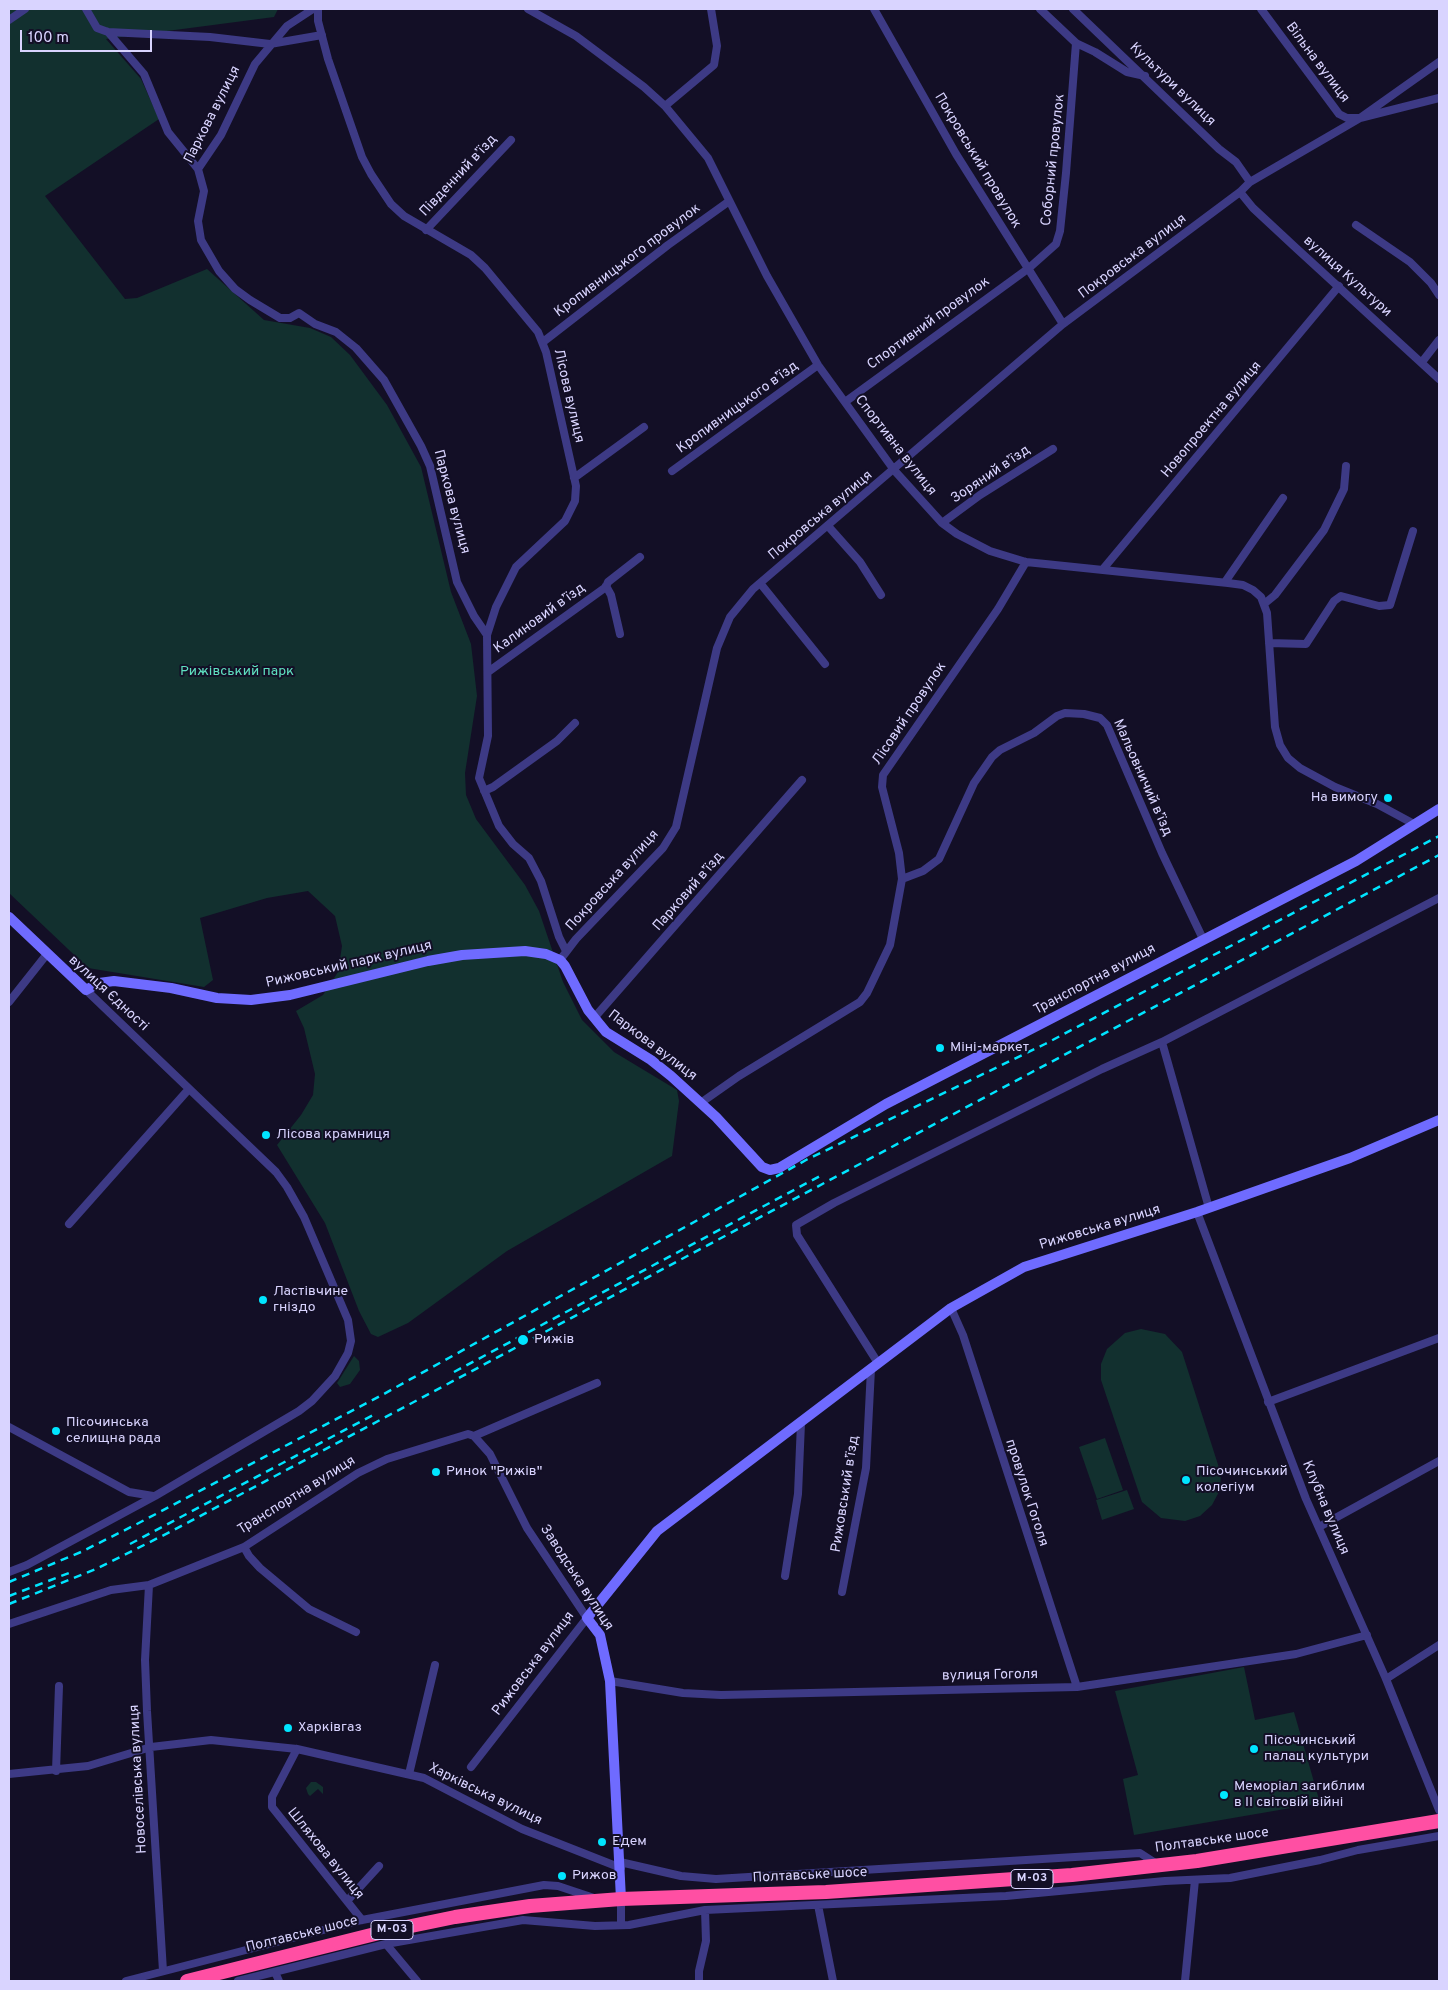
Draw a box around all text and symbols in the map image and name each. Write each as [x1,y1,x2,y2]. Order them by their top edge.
scale bar [22,20,155,52]
street label: Вільна вулиця [1281,20,1353,106]
text: 100 m [28,29,69,48]
street label: Культури вулиця [1125,40,1219,130]
street label: Паркова вулиця [181,63,245,167]
street label: Покровський провулок [930,90,1024,232]
street label: Соборний провулок [1039,93,1069,227]
street label: Південний в’їзд [417,132,501,220]
street label: Кропивницького провулок [552,201,704,321]
street label: Покровська вулиця [1076,211,1190,303]
street label: вулиця Культури [1299,233,1395,321]
street label: Спортивний провулок [864,274,994,374]
street label: Лісова вулиця [549,347,587,445]
street label: Кропивницького в’їзд [674,358,802,458]
street label: Новопроектна вулиця [1158,358,1266,482]
street label: Спортивна вулиця [851,392,939,500]
street label: Зоряний в’їзд [948,442,1034,508]
street label: Паркова вулиця [429,448,473,556]
street label: Покровська вулиця [766,468,876,564]
street label: Калиновий в’їзд [491,580,589,658]
street label: Лісовий провулок [869,659,951,769]
park label: Рижівський парк [180,664,294,680]
street label: Мальовничий в’їзд [1109,717,1175,839]
place label: На вимогу [1311,790,1378,806]
marker: На вимогу [1382,792,1394,804]
street label: Покровська вулиця [563,827,663,935]
street label: Парковий в’їзд [650,849,728,935]
street label: Рижовський парк вулиця [264,938,434,992]
street label: Транспортна вулиця [1031,941,1159,1019]
street label: вулиця Єдності [65,953,151,1035]
street label: Паркова вулиця [604,1007,700,1085]
place label: Міні-маркет [950,1040,1029,1056]
marker: Міні-маркет [934,1042,946,1054]
place label: Лісова крамниця [276,1127,390,1143]
marker: Лісова крамниця [260,1129,272,1141]
street label: Рижовська вулиця [1037,1202,1163,1254]
place label: Ластівчине гніздо [273,1284,348,1316]
marker: Ластівчине гніздо [257,1294,269,1306]
place label: Рижів [534,1332,574,1348]
marker: Рижів [516,1333,530,1347]
place label: Пісочинська селищна рада [66,1415,161,1448]
marker: Пісочинська селищна рада [50,1425,62,1437]
street label: Рижовський в’їзд [828,1434,864,1554]
street label: провулок Гоголя [1001,1437,1051,1549]
street label: Транспортна вулиця [235,1453,359,1539]
street label: Клубна вулиця [1298,1458,1352,1558]
place label: Ринок "Рижів" [446,1464,542,1480]
place label: Пісочинський колегіум [1196,1464,1288,1496]
marker: Ринок "Рижів" [430,1466,442,1478]
marker: Пісочинський колегіум [1180,1474,1192,1486]
street label: Заводська вулиця [536,1522,616,1634]
street label: Рижовська вулиця [489,1609,579,1719]
street label: вулиця Гоголя [942,1667,1038,1685]
street label: Новоселівська вулиця [127,1704,151,1854]
place label: Харківгаз [298,1720,362,1736]
marker: Харківгаз [282,1722,294,1734]
place label: Пісочинський палац культури [1264,1733,1369,1765]
marker: Пісочинський палац культури [1248,1743,1260,1755]
street label: Харківська вулиця [425,1760,545,1830]
place label: Меморіал загиблим в II світовій війні [1234,1779,1365,1811]
marker: Меморіал загиблим в II світовій війні [1218,1789,1230,1801]
street label: Шляхова вулиця [283,1805,367,1903]
street label: Полтавське шосе [1154,1825,1270,1857]
place label: Едем [612,1834,647,1850]
marker: Едем [596,1836,608,1848]
street label: Полтавське шосе [752,1865,868,1887]
place label: Рижов [572,1868,617,1884]
marker: Рижов [556,1870,568,1882]
road number: М-03 [1011,1870,1053,1888]
street label: Полтавське шосе [244,1913,360,1957]
road number: М-03 [371,1920,413,1940]

